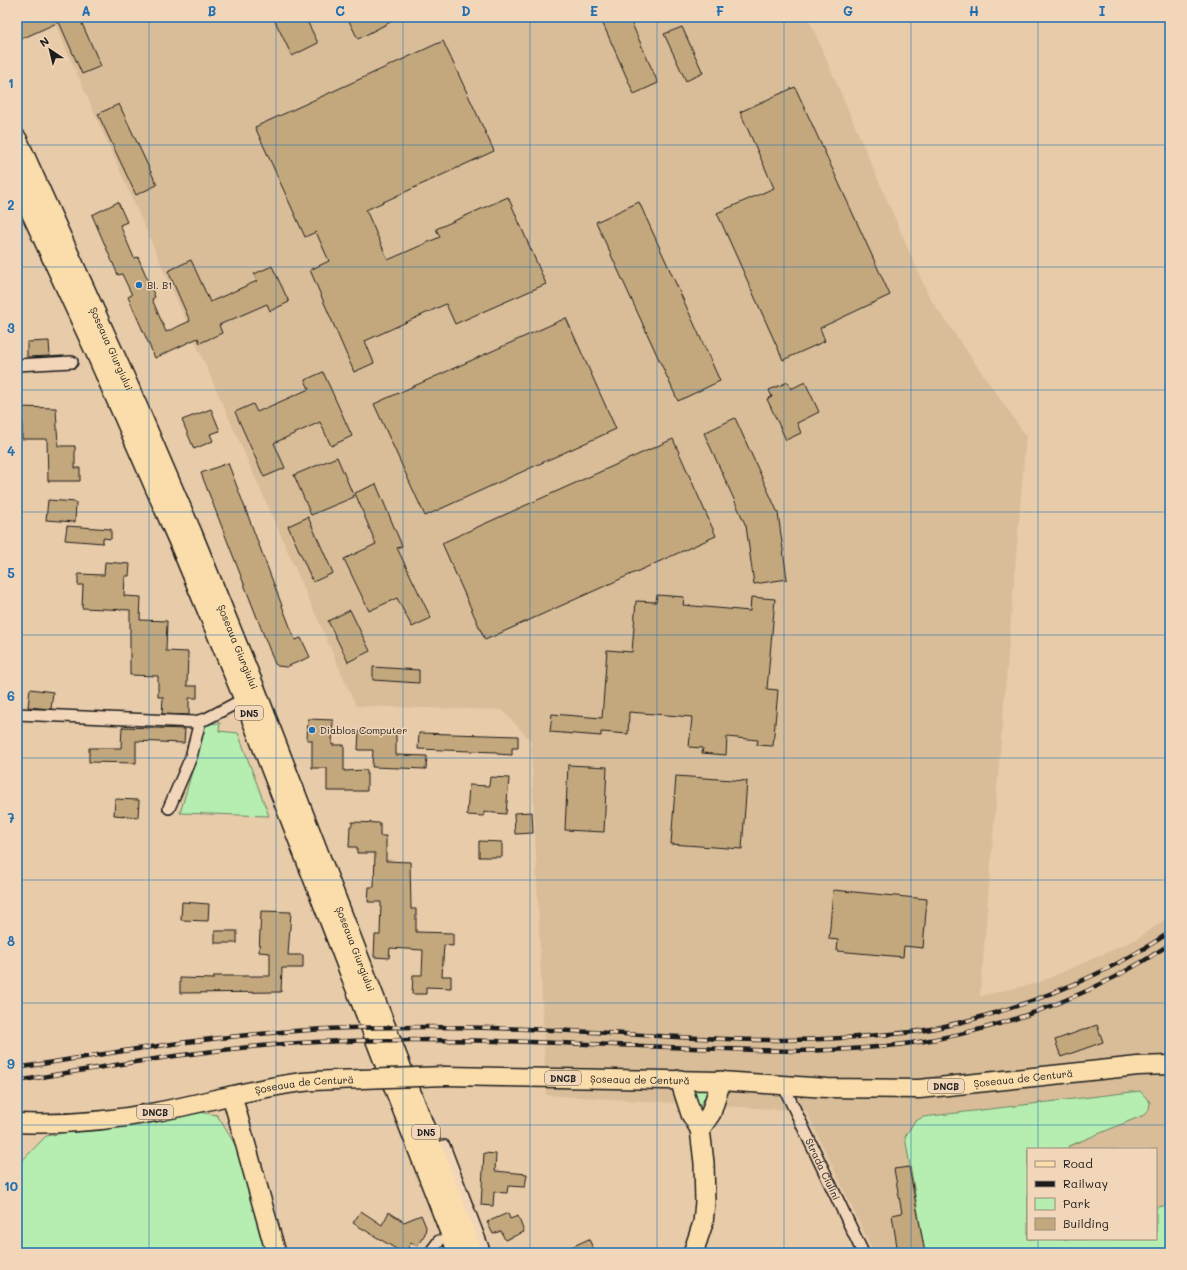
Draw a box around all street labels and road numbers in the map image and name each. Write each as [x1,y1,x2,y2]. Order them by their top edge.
street label: Șoseaua Giurgiului [87,305,137,393]
street label: Șoseaua Giurgiului [215,602,262,691]
road number: DN5 [235,706,263,720]
street label: Șoseaua Giurgiului [333,904,378,993]
street label: Șoseaua de Centură [973,1066,1073,1090]
road number: DNCB [545,1071,581,1085]
street label: Șoseaua de Centură [254,1072,354,1097]
street label: Șoseaua de Centură [590,1072,690,1087]
road number: DNCB [928,1079,964,1093]
road number: DNCB [137,1105,173,1119]
road number: DN5 [412,1125,440,1139]
street label: Strada Ciulini [802,1136,844,1202]

